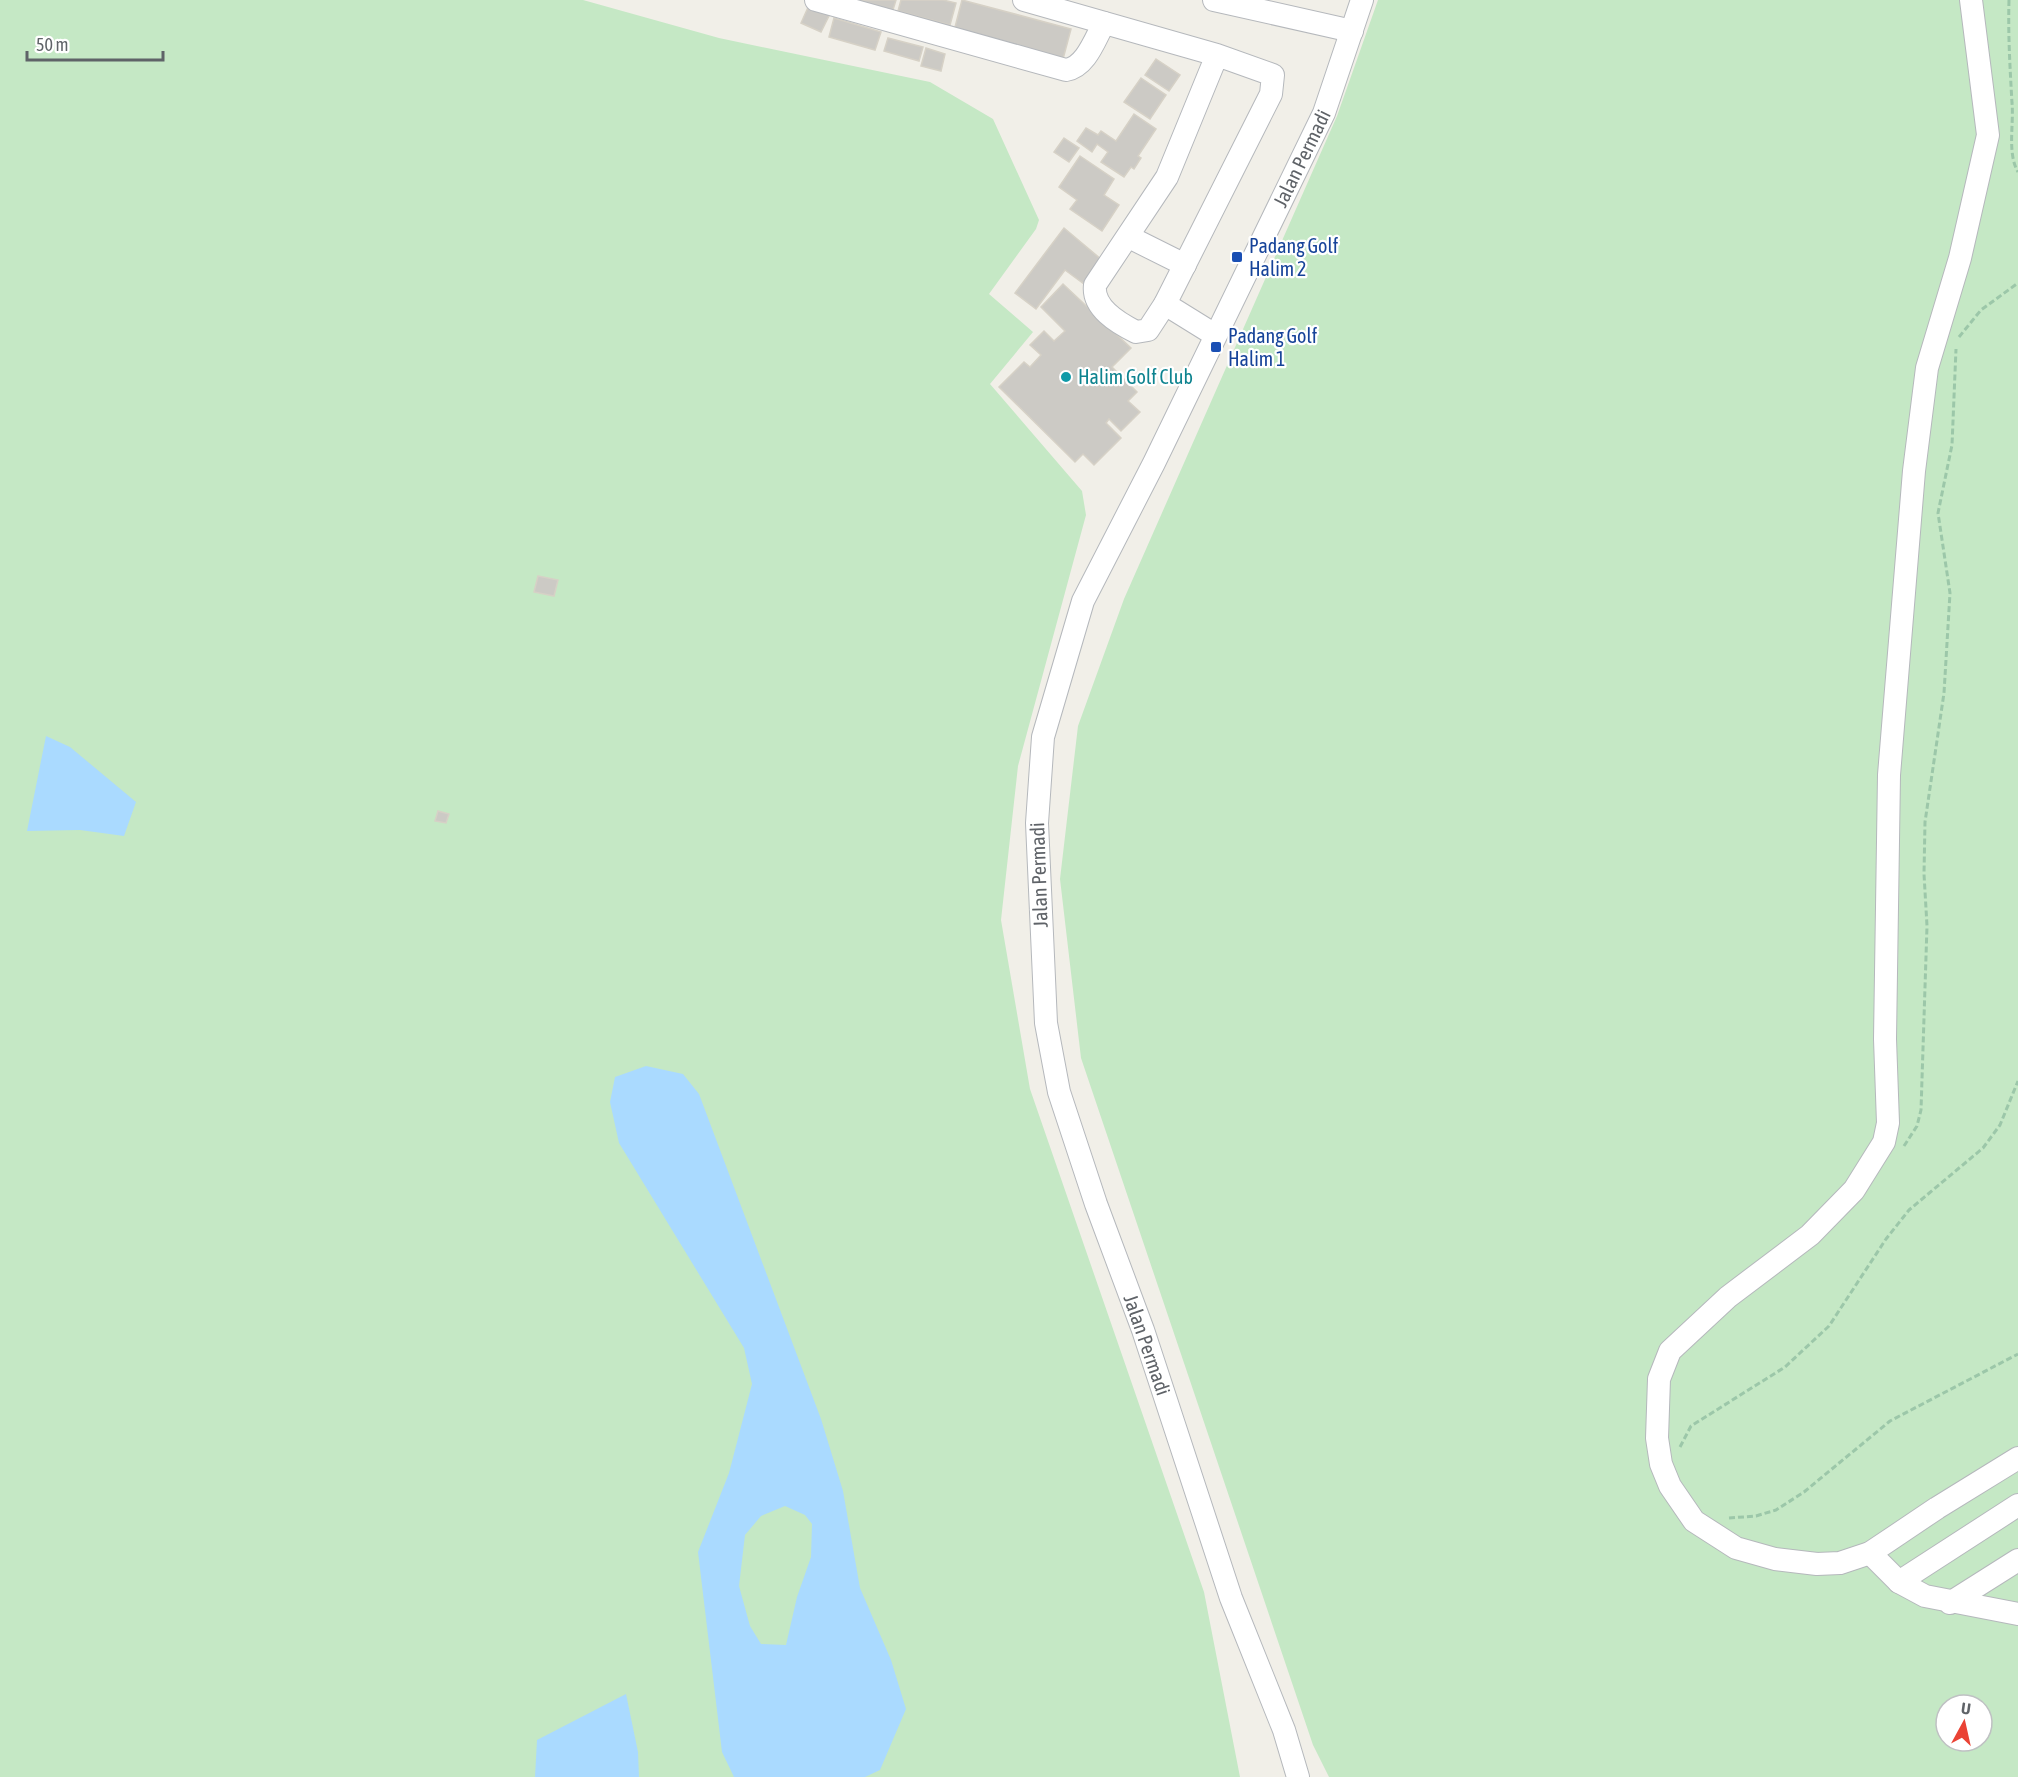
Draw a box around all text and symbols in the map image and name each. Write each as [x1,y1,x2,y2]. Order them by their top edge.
scale bar [27,24,164,62]
text: 50 m [36,34,68,55]
street label: Jalan Permadi [1268,106,1335,211]
place label: Padang Golf Halim 2 [1249,234,1339,280]
marker: Padang Golf Halim 2 [1230,250,1244,264]
place label: Padang Golf Halim 1 [1228,324,1318,370]
marker: Padang Golf Halim 1 [1209,340,1223,354]
place label: Halim Golf Club [1078,365,1193,388]
marker: Halim Golf Club [1059,370,1073,384]
street label: Jalan Permadi [1025,822,1052,928]
street label: Jalan Permadi [1119,1291,1175,1398]
north arrow [1934,1693,1994,1753]
text: U [1960,1699,1972,1718]

